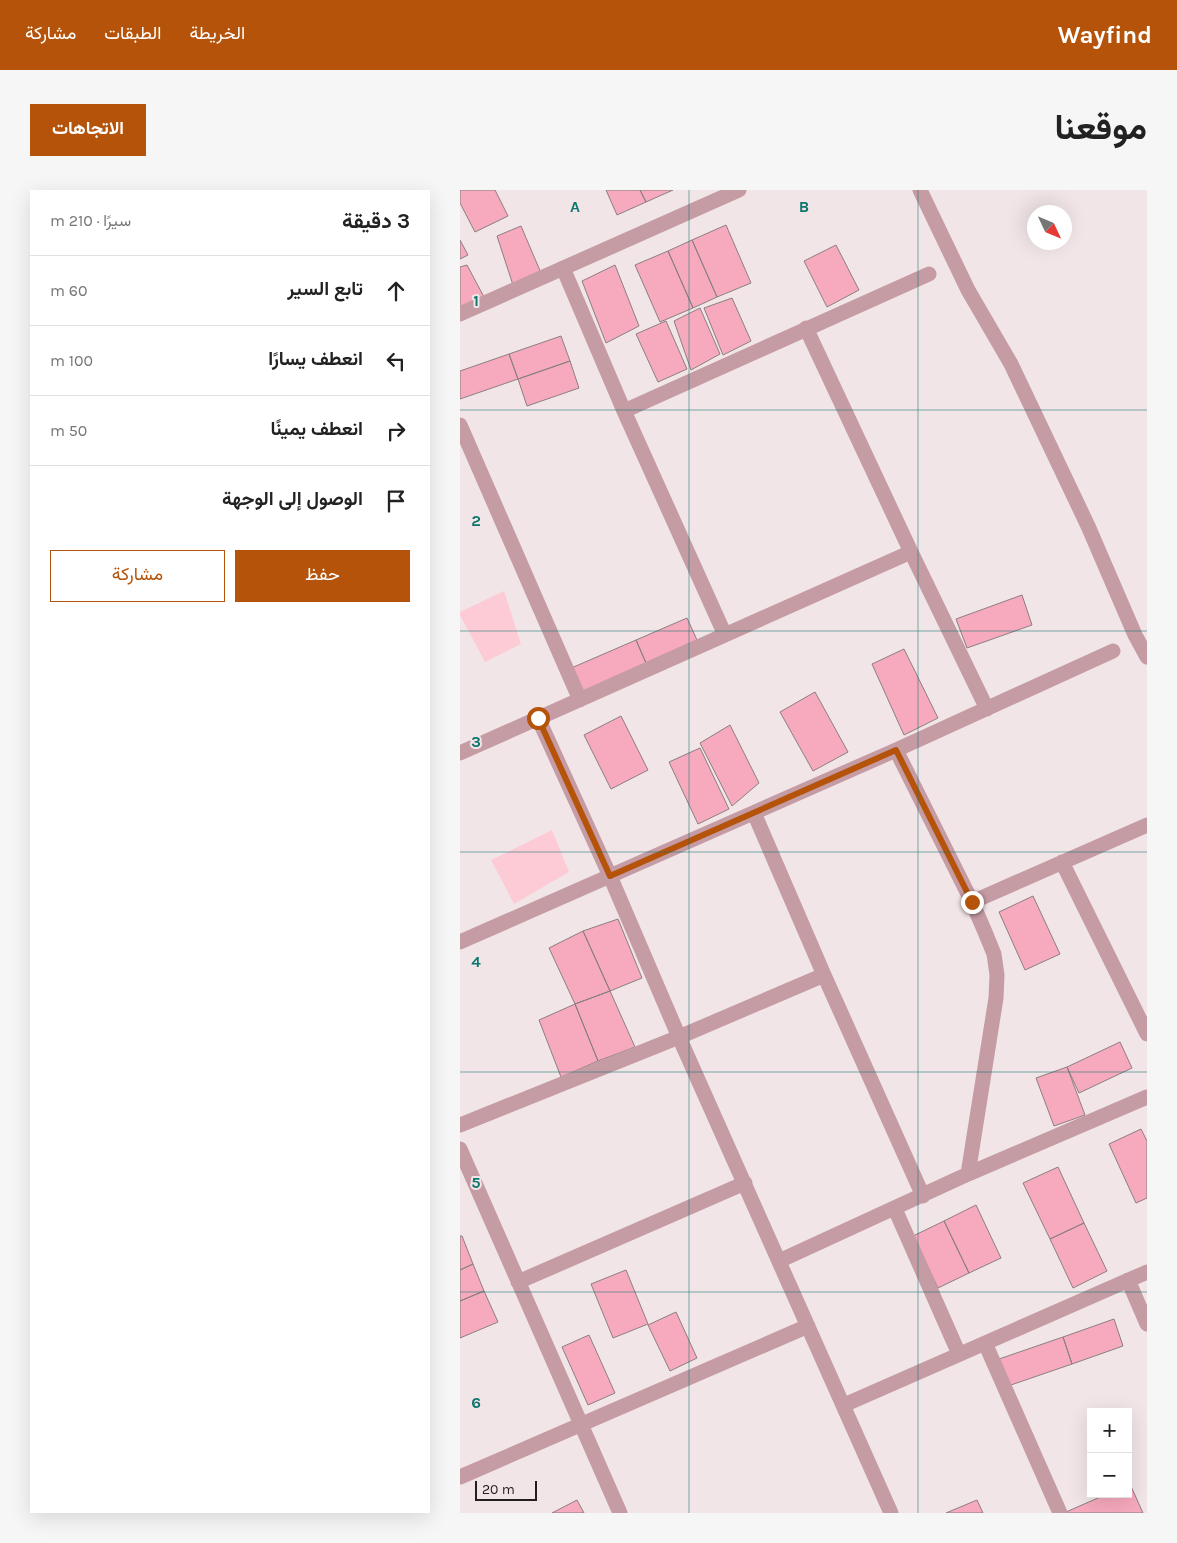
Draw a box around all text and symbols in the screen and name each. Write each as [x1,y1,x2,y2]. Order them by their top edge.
text: Wayfind [1058,21,1152,49]
text: مشاركة [25,22,76,44]
text: الطبقات [104,22,161,44]
text: الخريطة [189,22,245,44]
button: الاتجاهات [30,104,146,156]
text: موقعنا [1054,107,1147,148]
text: A [570,197,580,216]
text: B [799,197,809,216]
north arrow [1027,205,1072,250]
text: 3 دقيقة [342,209,410,233]
text: سيرًا · 210 m [50,211,131,230]
icon: ahead [382,277,410,305]
text: تابع السير [287,278,363,300]
text: 60 m [50,281,87,300]
text: 1 [473,291,479,310]
icon: left [382,347,410,375]
text: انعطف يسارًا [268,348,363,370]
text: 100 m [50,351,93,370]
icon: right [382,417,410,445]
text: انعطف يمينًا [271,418,363,440]
text: 50 m [50,421,87,440]
icon: arrive [382,487,410,515]
text: الوصول إلى الوجهة [222,488,363,510]
text: 2 [471,511,481,530]
button: مشاركة [50,550,225,602]
button: حفظ [235,550,410,602]
route start [527,707,550,730]
text: 3 [471,732,481,751]
route end [961,891,984,914]
text: 4 [471,952,481,971]
text: 5 [471,1173,481,1192]
text: 6 [471,1393,481,1412]
map controls [1087,1408,1132,1498]
button: + [1087,1408,1132,1453]
button: − [1087,1453,1132,1498]
scale bar [475,1478,538,1501]
text: 20 m [482,1481,515,1498]

